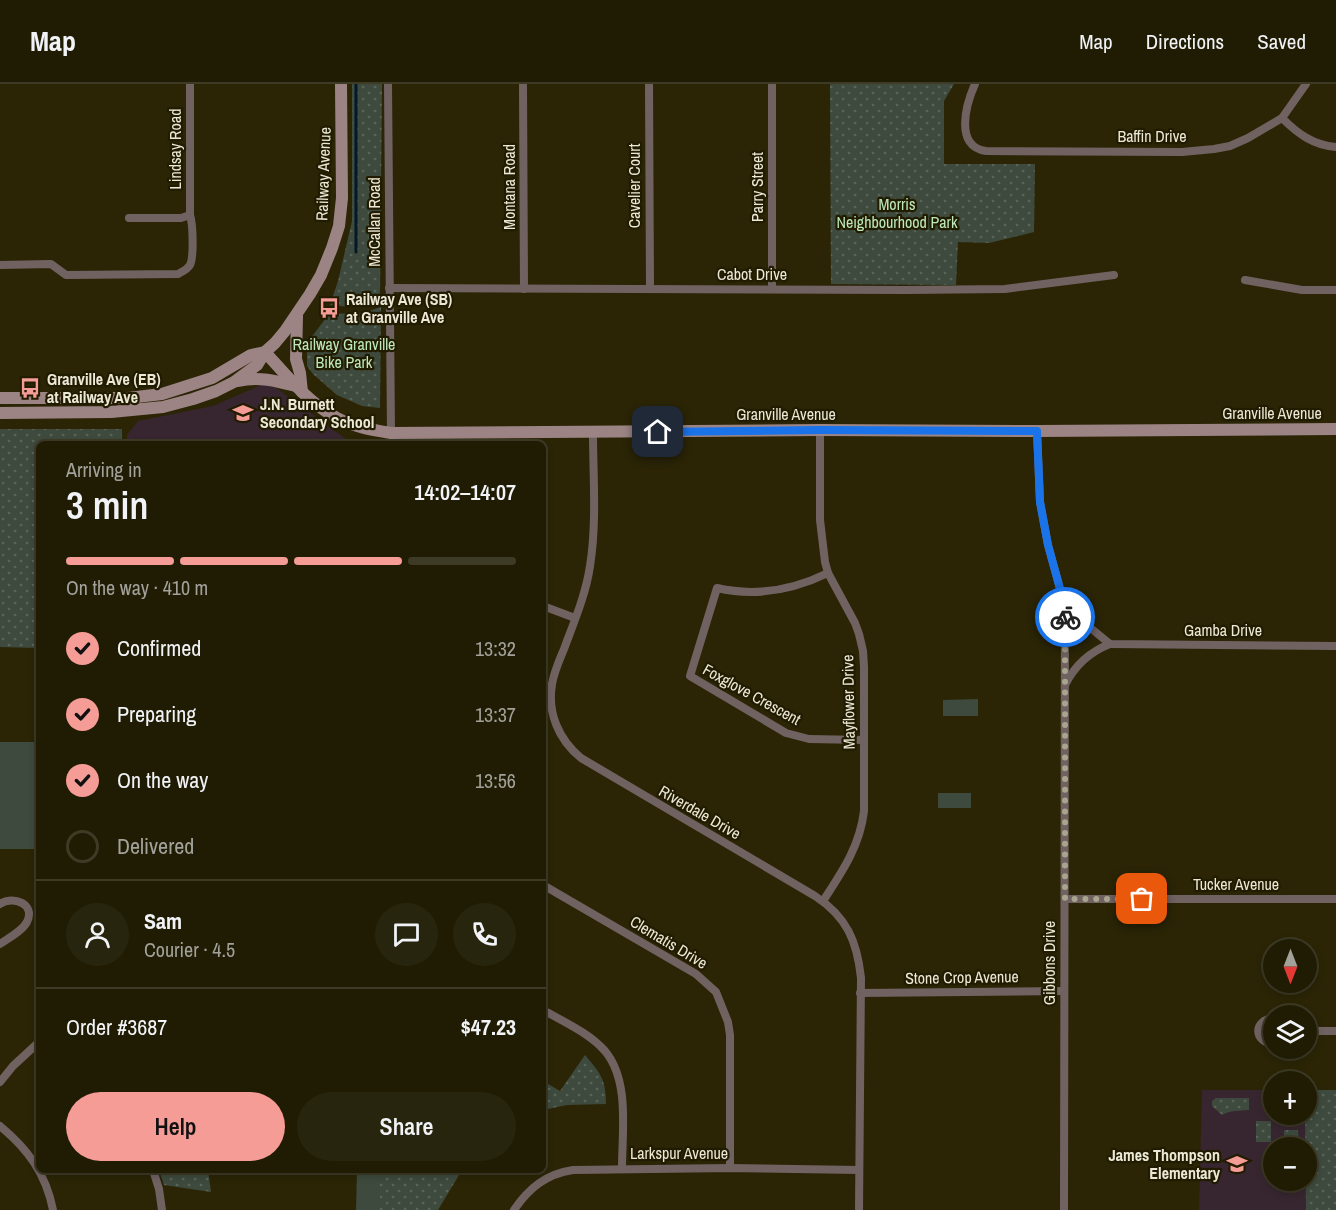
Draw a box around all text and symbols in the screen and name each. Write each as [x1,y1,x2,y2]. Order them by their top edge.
text: Map [30,22,76,60]
text: Map [1079,27,1113,56]
text: Directions [1146,27,1224,56]
text: Saved [1257,27,1306,56]
street label: Lindsay Road [164,109,186,189]
street label: Baffin Drive [1117,125,1187,147]
street label: Railway Avenue [310,127,336,221]
street label: Cavelier Court [623,143,645,228]
street label: Montana Road [498,144,520,230]
street label: Parry Street [746,152,768,222]
street label: McCallan Road [363,177,385,267]
park label: Morris Neighbourhood Park [836,193,958,233]
street label: Cabot Drive [717,263,787,285]
place label: Railway Ave (SB) at Granville Ave [346,288,452,328]
bus stop icon: Railway Ave (SB) at Granville Ave [317,296,341,320]
park label: Railway Granville Bike Park [293,333,395,373]
place label: Granville Ave (EB) at Railway Ave [47,368,161,408]
bus stop icon: Granville Ave (EB) at Railway Ave [18,376,42,400]
place label: J.N. Burnett Secondary School [260,393,374,433]
school or university icon: J.N. Burnett Secondary School [231,401,255,425]
street label: Granville Avenue [1222,402,1322,424]
street label: Granville Avenue [736,403,836,425]
pin [632,406,683,457]
icon: home [641,415,674,448]
text: Arriving in [66,456,142,483]
text: 14:02–14:07 [414,477,516,507]
text: 3 min [66,479,148,531]
text: On the way · 410 m [66,574,208,601]
courier [1035,587,1095,647]
icon: bike [1049,601,1082,634]
street label: Gamba Drive [1184,619,1262,641]
icon: check [66,632,99,665]
text: Confirmed [117,633,201,663]
text: 13:32 [475,635,516,662]
street label: Mayflower Drive [836,654,860,750]
street label: Foxglove Crescent [699,658,805,730]
icon: check [66,698,99,731]
text: Preparing [117,699,196,729]
text: 13:37 [475,701,516,728]
icon: check [66,764,99,797]
text: On the way [117,765,208,795]
text: 13:56 [475,767,516,794]
street label: Riverdale Drive [655,780,745,844]
text: Delivered [117,831,194,861]
pin [1116,873,1167,924]
street label: Tucker Avenue [1193,873,1279,895]
icon: bag [1125,882,1158,915]
button: person [66,903,129,966]
button: chat [375,903,438,966]
button: phone [453,903,516,966]
text: Sam [144,906,182,936]
street label: Clematis Drive [626,910,712,974]
street label: Gibbons Drive [1038,921,1060,1005]
text: Courier · 4.5 [144,936,235,963]
north arrow [1263,939,1317,993]
map controls [1263,939,1317,1191]
street label: Stone Crop Avenue [905,965,1019,989]
button: layers [1263,1005,1317,1059]
text: Order #3687 [66,1012,167,1042]
text: $47.23 [461,1012,516,1042]
button: + [1263,1071,1317,1125]
button: Help [66,1092,285,1161]
button: Share [297,1092,516,1161]
button: − [1263,1137,1317,1191]
street label: Larkspur Avenue [630,1142,728,1164]
place label: James Thompson Elementary [1108,1144,1221,1184]
school or university icon: James Thompson Elementary [1225,1152,1249,1176]

